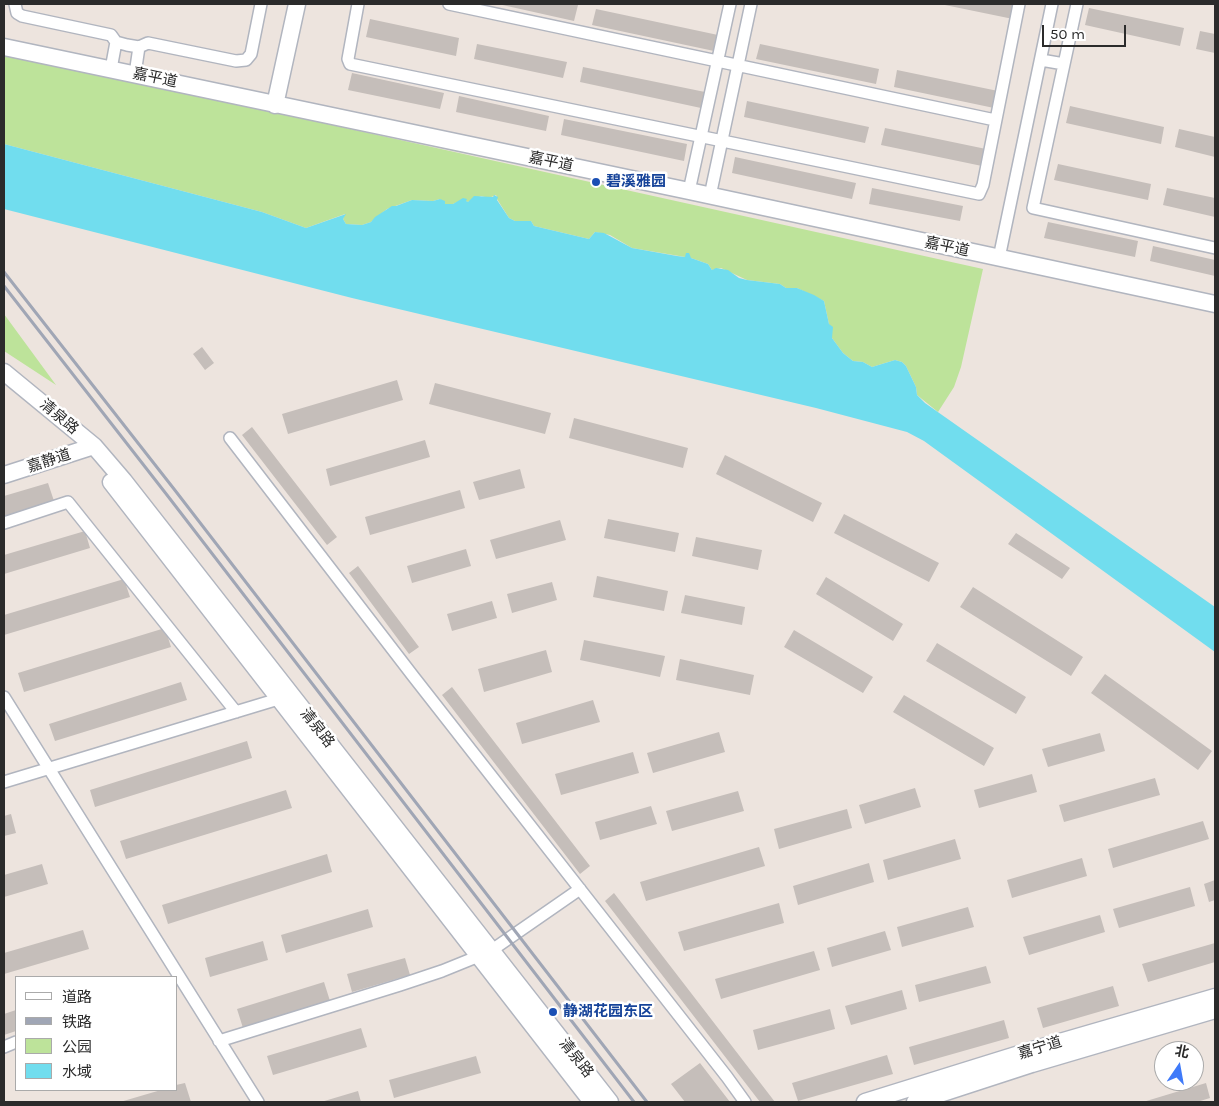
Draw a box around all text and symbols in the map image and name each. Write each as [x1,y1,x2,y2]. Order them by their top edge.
scale bar [1044,15,1128,47]
text: 50 m [1050,25,1085,43]
street label: 嘉平道 [131,65,179,91]
street label: 嘉平道 [527,149,575,175]
place label: 碧溪雅园 [606,173,666,191]
marker: 碧溪雅园 [590,176,602,188]
street label: 嘉平道 [923,234,971,260]
street label: 清泉路 [36,396,82,438]
street label: 嘉静道 [25,445,73,477]
street label: 清泉路 [296,705,338,751]
legend [15,976,178,1091]
text: 道路 [62,988,92,1006]
place label: 静湖花园东区 [563,1003,653,1021]
marker: 静湖花园东区 [547,1006,559,1018]
text: 铁路 [62,1013,92,1031]
street label: 嘉宁道 [1016,1033,1064,1063]
street label: 清泉路 [555,1035,597,1081]
text: 公园 [62,1038,92,1056]
north arrow [1154,1041,1204,1091]
text: 北 [1173,1042,1191,1062]
text: 水域 [62,1063,92,1081]

